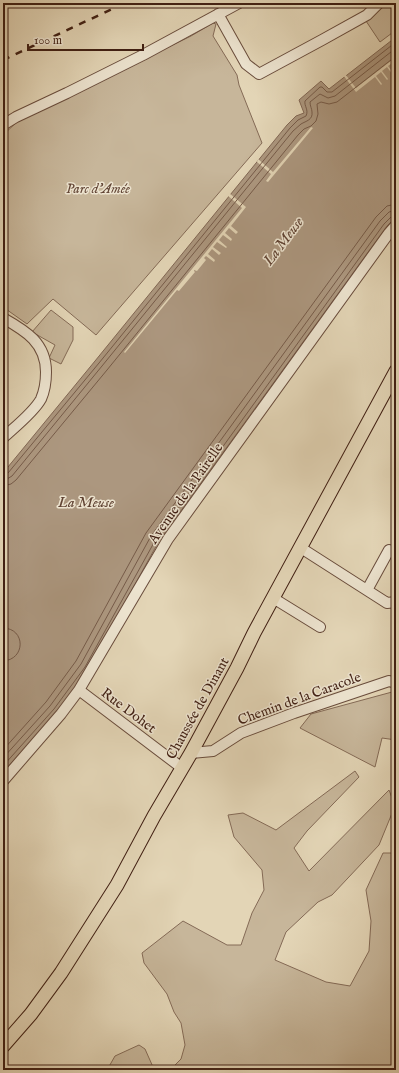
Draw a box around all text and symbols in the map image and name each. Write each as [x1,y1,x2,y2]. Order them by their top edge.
scale bar [28,26,143,52]
text: 100 m [34,33,62,48]
park label: Parc d'Amée [66,180,130,198]
water label: La Meuse [258,213,308,270]
street label: Avenue de la Pairelle [144,439,228,548]
water label: La Meuse [57,493,114,512]
street label: Chaussée de Dinant [162,654,234,763]
street label: Chemin de la Caracole [235,668,364,730]
street label: Rue Dohet [97,684,160,738]

